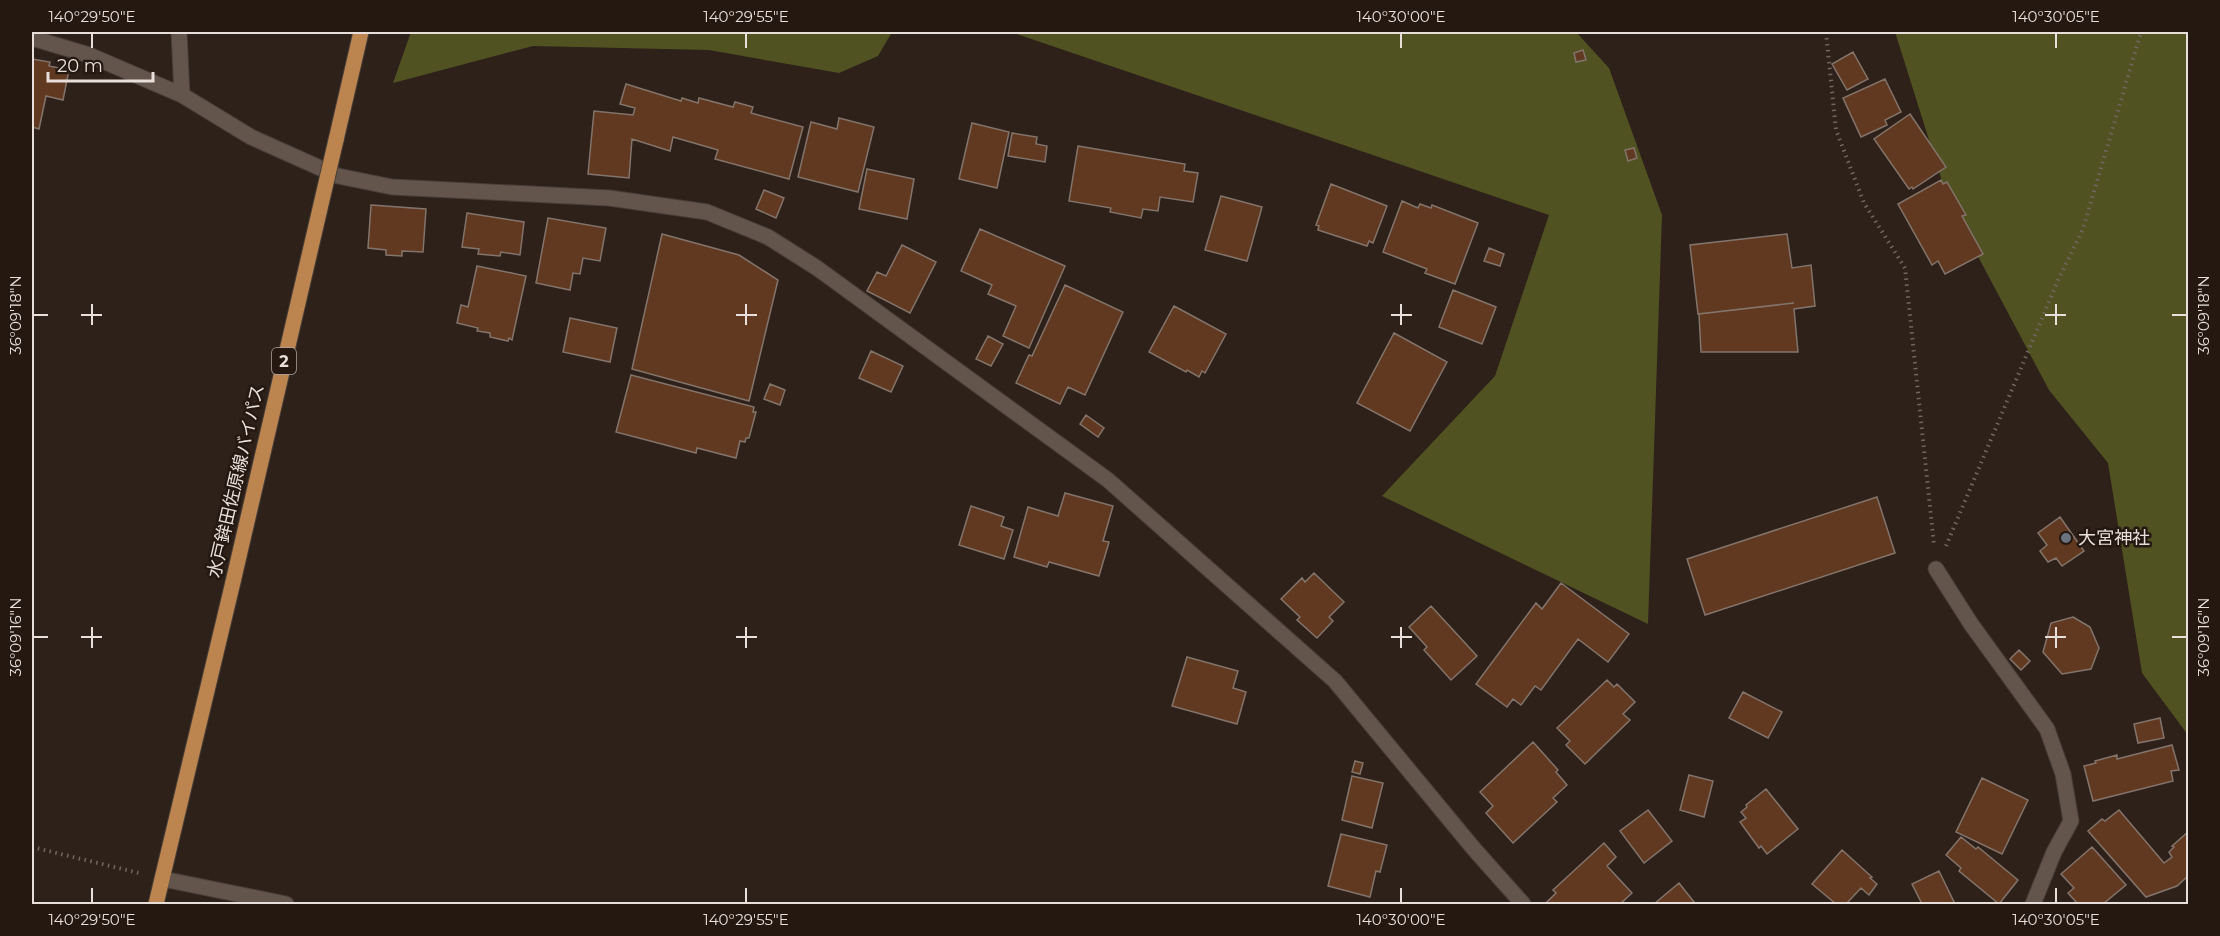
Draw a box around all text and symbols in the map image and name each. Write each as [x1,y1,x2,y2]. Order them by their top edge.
text: 140°29'50"E [48,7,136,26]
text: 140°29'55"E [703,7,789,26]
text: 140°30'00"E [1356,7,1446,26]
text: 140°30'05"E [2012,7,2100,26]
scale bar [48,45,153,83]
text: 20 m [57,55,103,77]
text: 36°09'18"N [6,275,25,355]
text: 36°09'18"N [2194,275,2213,355]
road number: 2 [272,348,296,374]
street label: 水戸鉾田佐原線バイパス [203,382,269,580]
place label: 大宮神社 [2078,527,2150,549]
marker: 大宮神社 [2059,531,2073,545]
text: 36°09'16"N [6,598,25,676]
text: 36°09'16"N [2194,598,2213,676]
text: 140°29'50"E [48,910,136,929]
text: 140°29'55"E [703,910,789,929]
text: 140°30'00"E [1356,910,1446,929]
text: 140°30'05"E [2012,910,2100,929]

